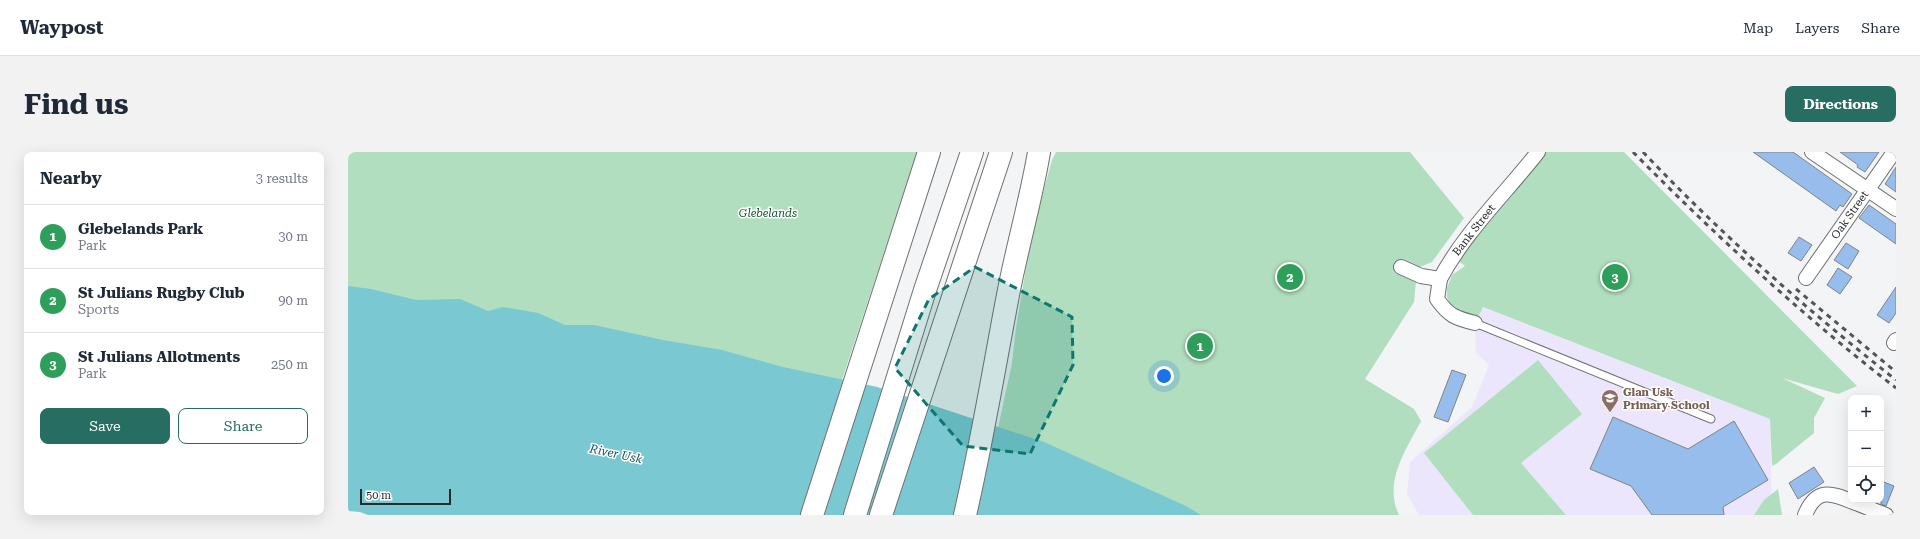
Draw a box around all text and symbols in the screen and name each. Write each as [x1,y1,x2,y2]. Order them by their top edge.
text: Waypost [20,16,103,39]
text: Map [1743,20,1773,36]
text: Layers [1795,20,1839,36]
text: Share [1861,20,1900,36]
button: Directions [1785,86,1896,122]
text: Find us [24,88,128,121]
text: Nearby [40,168,102,188]
text: 3 results [256,171,308,186]
street label: Oak Street [1829,188,1871,242]
street label: Bank Street [1450,202,1498,258]
park label: Glebelands [739,207,797,220]
text: Glebelands Park [78,220,203,238]
text: 1 [49,229,57,244]
text: 30 m [278,229,308,244]
text: Park [78,238,107,253]
pin: 2 [1277,262,1303,292]
pin: 3 [1602,262,1628,292]
text: St Julians Rugby Club [78,284,245,302]
text: 2 [49,293,57,308]
text: 90 m [278,293,308,308]
text: Sports [78,302,119,317]
pin: 1 [1187,331,1213,361]
text: St Julians Allotments [78,348,240,366]
text: 3 [49,357,57,372]
text: 250 m [271,357,308,372]
text: Park [78,366,107,381]
your location [1154,366,1174,386]
place label: Glan Usk Primary School [1623,386,1710,412]
school or university icon: Glan Usk Primary School [1600,388,1620,413]
map controls [1848,395,1884,503]
button: + [1848,395,1884,431]
button: Save [40,408,170,444]
button: Share [178,408,308,444]
button: − [1848,431,1884,467]
water label: River Usk [587,441,644,466]
button: locate [1848,467,1884,503]
scale bar [360,487,451,506]
text: 50 m [366,489,391,502]

